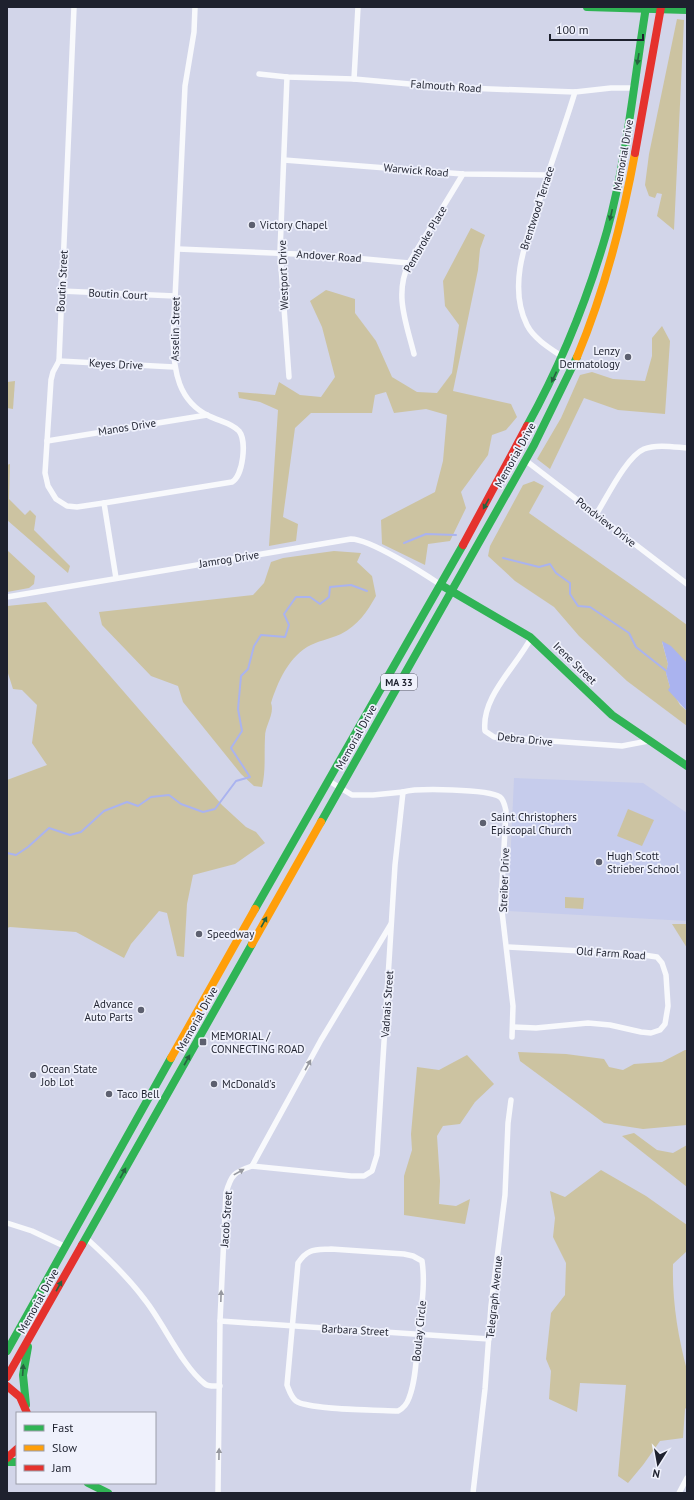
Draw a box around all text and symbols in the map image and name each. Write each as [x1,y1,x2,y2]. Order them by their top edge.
scale bar [550,16,643,42]
text: 100 m [556,22,589,37]
one-way arrow [635,53,641,65]
street label: Falmouth Road [410,77,482,95]
street label: Memorial Drive [610,118,636,192]
street label: Warwick Road [383,160,449,180]
street label: Brentwood Terrace [517,164,557,252]
street label: Pembroke Place [400,203,450,275]
one-way arrow [607,209,613,221]
place label: Victory Chapel [259,218,328,232]
marker: Victory Chapel [247,220,257,230]
street label: Westport Drive [275,239,291,310]
street label: Andover Road [296,247,362,265]
street label: Boutin Street [53,249,71,312]
street label: Boutin Court [88,285,148,303]
street label: Asselin Street [167,296,183,361]
place label: Lenzy Dermatology [559,344,621,371]
marker: Lenzy Dermatology [623,352,633,362]
street label: Keyes Drive [88,356,144,372]
one-way arrow [551,371,557,383]
street label: Manos Drive [97,415,157,438]
street label: Memorial Drive [491,420,539,490]
street label: Pondview Drive [573,494,639,550]
one-way arrow [483,498,489,510]
street label: Jamrog Drive [197,547,260,571]
street label: Irene Street [550,639,600,687]
road number: MA 33 [381,674,417,690]
street label: Memorial Drive [332,702,380,772]
street label: Debra Drive [497,729,554,749]
place label: Saint Christophers Episcopal Church [491,810,577,837]
marker: Saint Christophers Episcopal Church [478,818,488,828]
street label: Streiber Drive [496,847,512,913]
place label: Hugh Scott Strieber School [607,849,680,876]
marker: Hugh Scott Strieber School [594,857,604,867]
one-way arrow [261,916,268,928]
place label: Speedway [207,927,255,941]
marker: Speedway [194,929,204,939]
street label: Old Farm Road [576,944,646,962]
street label: Vadnais Street [378,970,396,1039]
street label: Memorial Drive [173,984,221,1054]
place label: Advance Auto Parts [85,997,133,1024]
marker: Advance Auto Parts [136,1005,146,1015]
place label: MEMORIAL / CONNECTING ROAD [211,1029,305,1056]
marker: MEMORIAL / CONNECTING ROAD [198,1037,208,1047]
one-way arrow [184,1054,190,1065]
one-way arrow [305,1059,311,1071]
place label: Ocean State Job Lot [40,1062,98,1089]
marker: Ocean State Job Lot [28,1070,38,1080]
place label: McDonald's [222,1077,276,1091]
marker: McDonald's [209,1079,219,1089]
place label: Taco Bell [117,1087,160,1101]
marker: Taco Bell [104,1089,114,1099]
one-way arrow [120,1167,126,1179]
one-way arrow [233,1168,245,1175]
street label: Jacob Street [217,1190,235,1249]
street label: Telegraph Avenue [483,1255,505,1339]
street label: Memorial Drive [14,1266,62,1336]
one-way arrow [56,1280,63,1292]
one-way arrow [218,1290,225,1302]
street label: Boulay Circle [409,1299,429,1362]
street label: Barbara Street [321,1321,389,1339]
one-way arrow [20,1364,27,1376]
legend [16,1412,156,1484]
text: Fast [52,1420,73,1435]
text: Slow [52,1440,77,1455]
north arrow [638,1444,678,1484]
one-way arrow [216,1447,222,1460]
text: Jam [51,1460,71,1475]
text: N [651,1466,661,1481]

